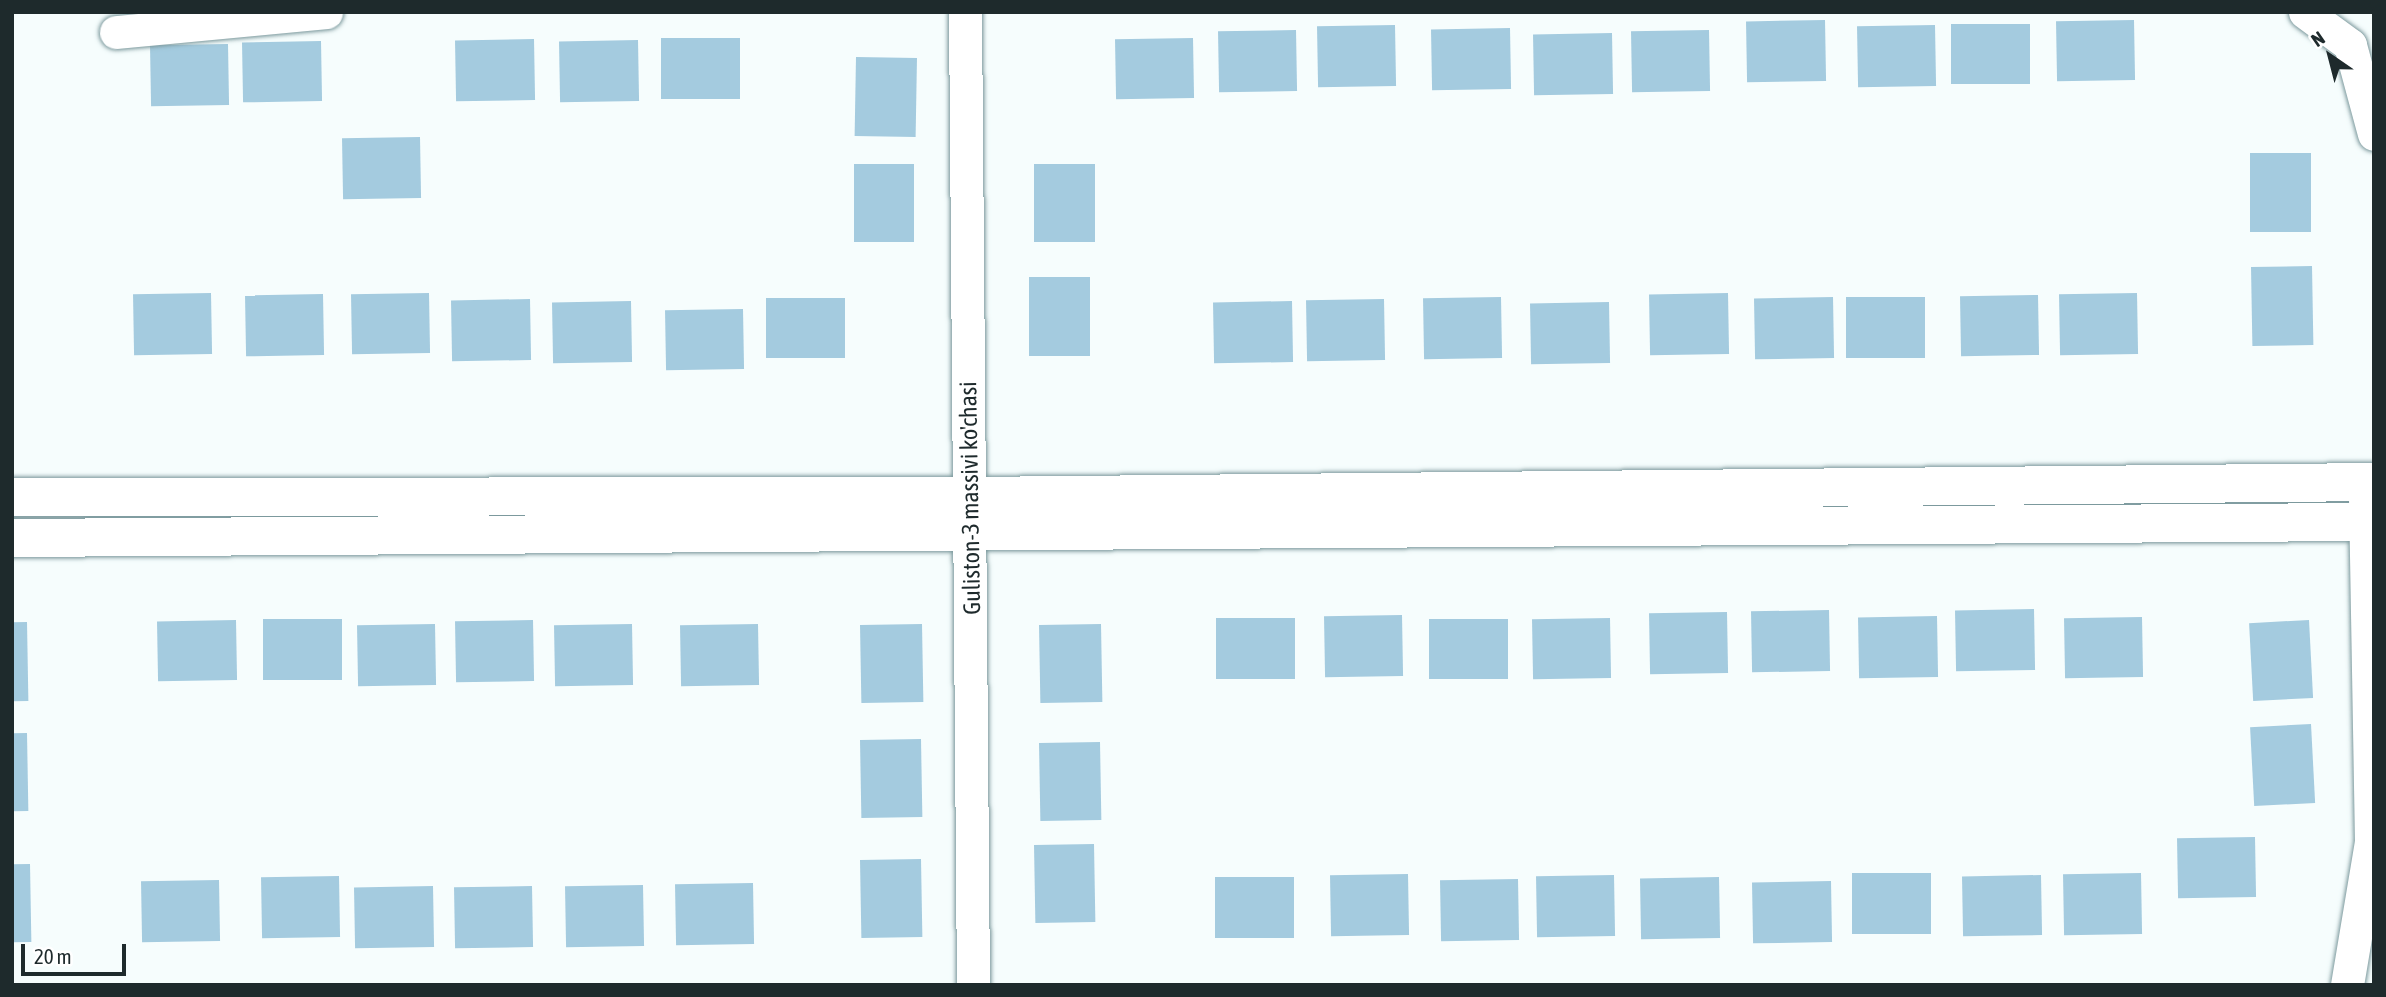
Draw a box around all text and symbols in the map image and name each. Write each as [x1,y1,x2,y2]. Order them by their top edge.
north arrow [2295,21,2365,91]
text: N [2307,27,2329,51]
street label: Guliston-3 massivi ko'chasi [954,381,986,615]
scale bar [24,930,130,974]
text: 20 m [34,944,72,968]

